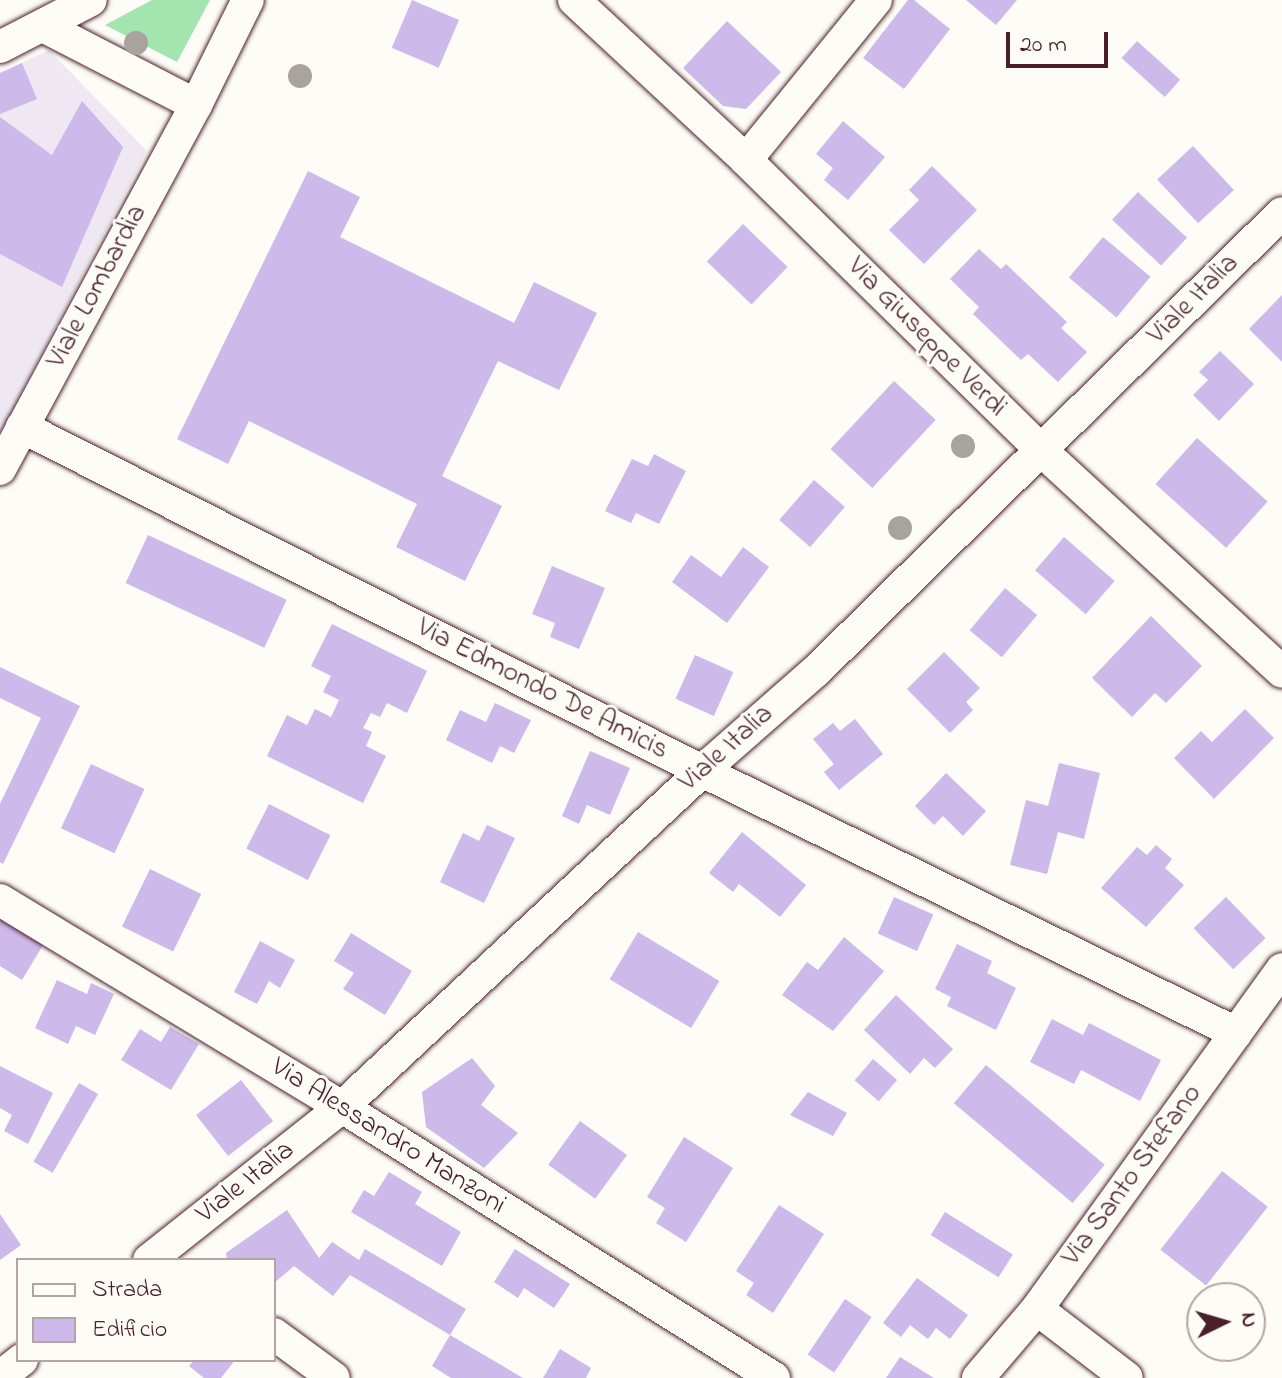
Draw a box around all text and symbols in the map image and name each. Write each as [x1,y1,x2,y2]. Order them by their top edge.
scale bar [1010,16,1112,66]
text: 20 m [1020,28,1067,63]
street label: Viale Lombardia [41,200,155,374]
street label: Viale Italia [1141,247,1247,353]
street label: Via Giuseppe Verdi [839,251,1013,425]
street label: Via Edmondo De Amicis [411,612,673,768]
street label: Viale Italia [673,698,781,800]
street label: Via Alessandro Manzoni [264,1051,512,1223]
street label: Via Santo Stefano [1056,1079,1210,1273]
street label: Viale Italia [190,1134,302,1232]
legend [16,1258,276,1362]
text: Strada [92,1273,162,1308]
north arrow [1186,1282,1266,1362]
text: N [1231,1311,1265,1329]
text: Edificio [92,1313,167,1348]

